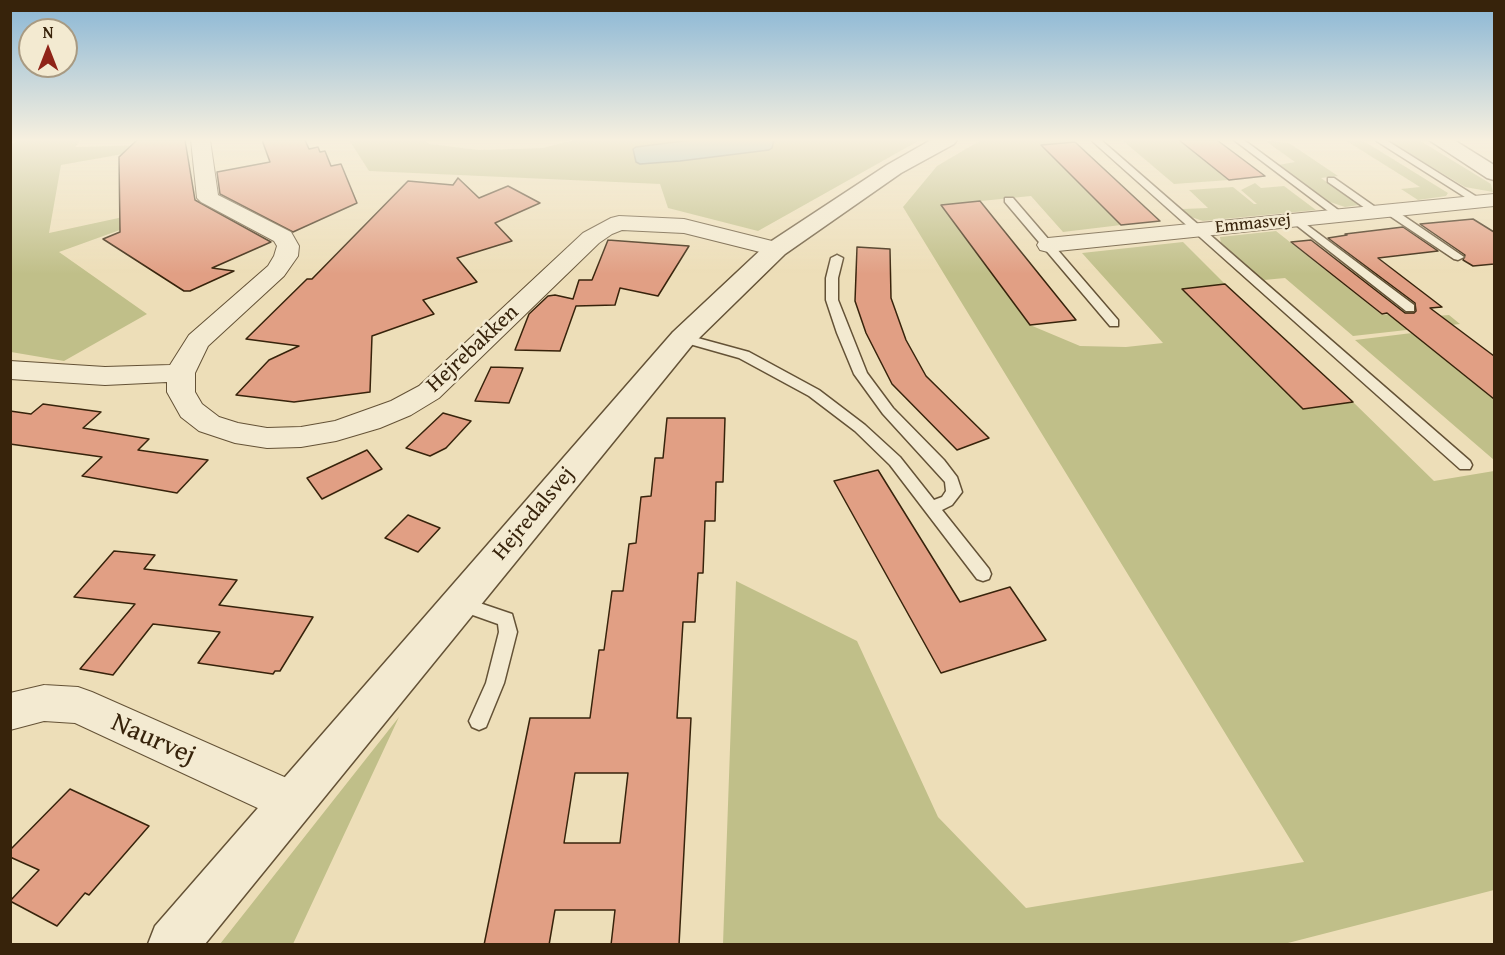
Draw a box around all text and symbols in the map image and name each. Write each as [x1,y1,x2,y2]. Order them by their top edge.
north arrow [18,18,78,78]
text: N [43,20,53,44]
street label: Emmasvej [1214,209,1292,239]
street label: Hejrebakken [421,300,525,398]
street label: Hejredalsvej [487,462,581,566]
street label: Naurvej [106,707,200,773]

